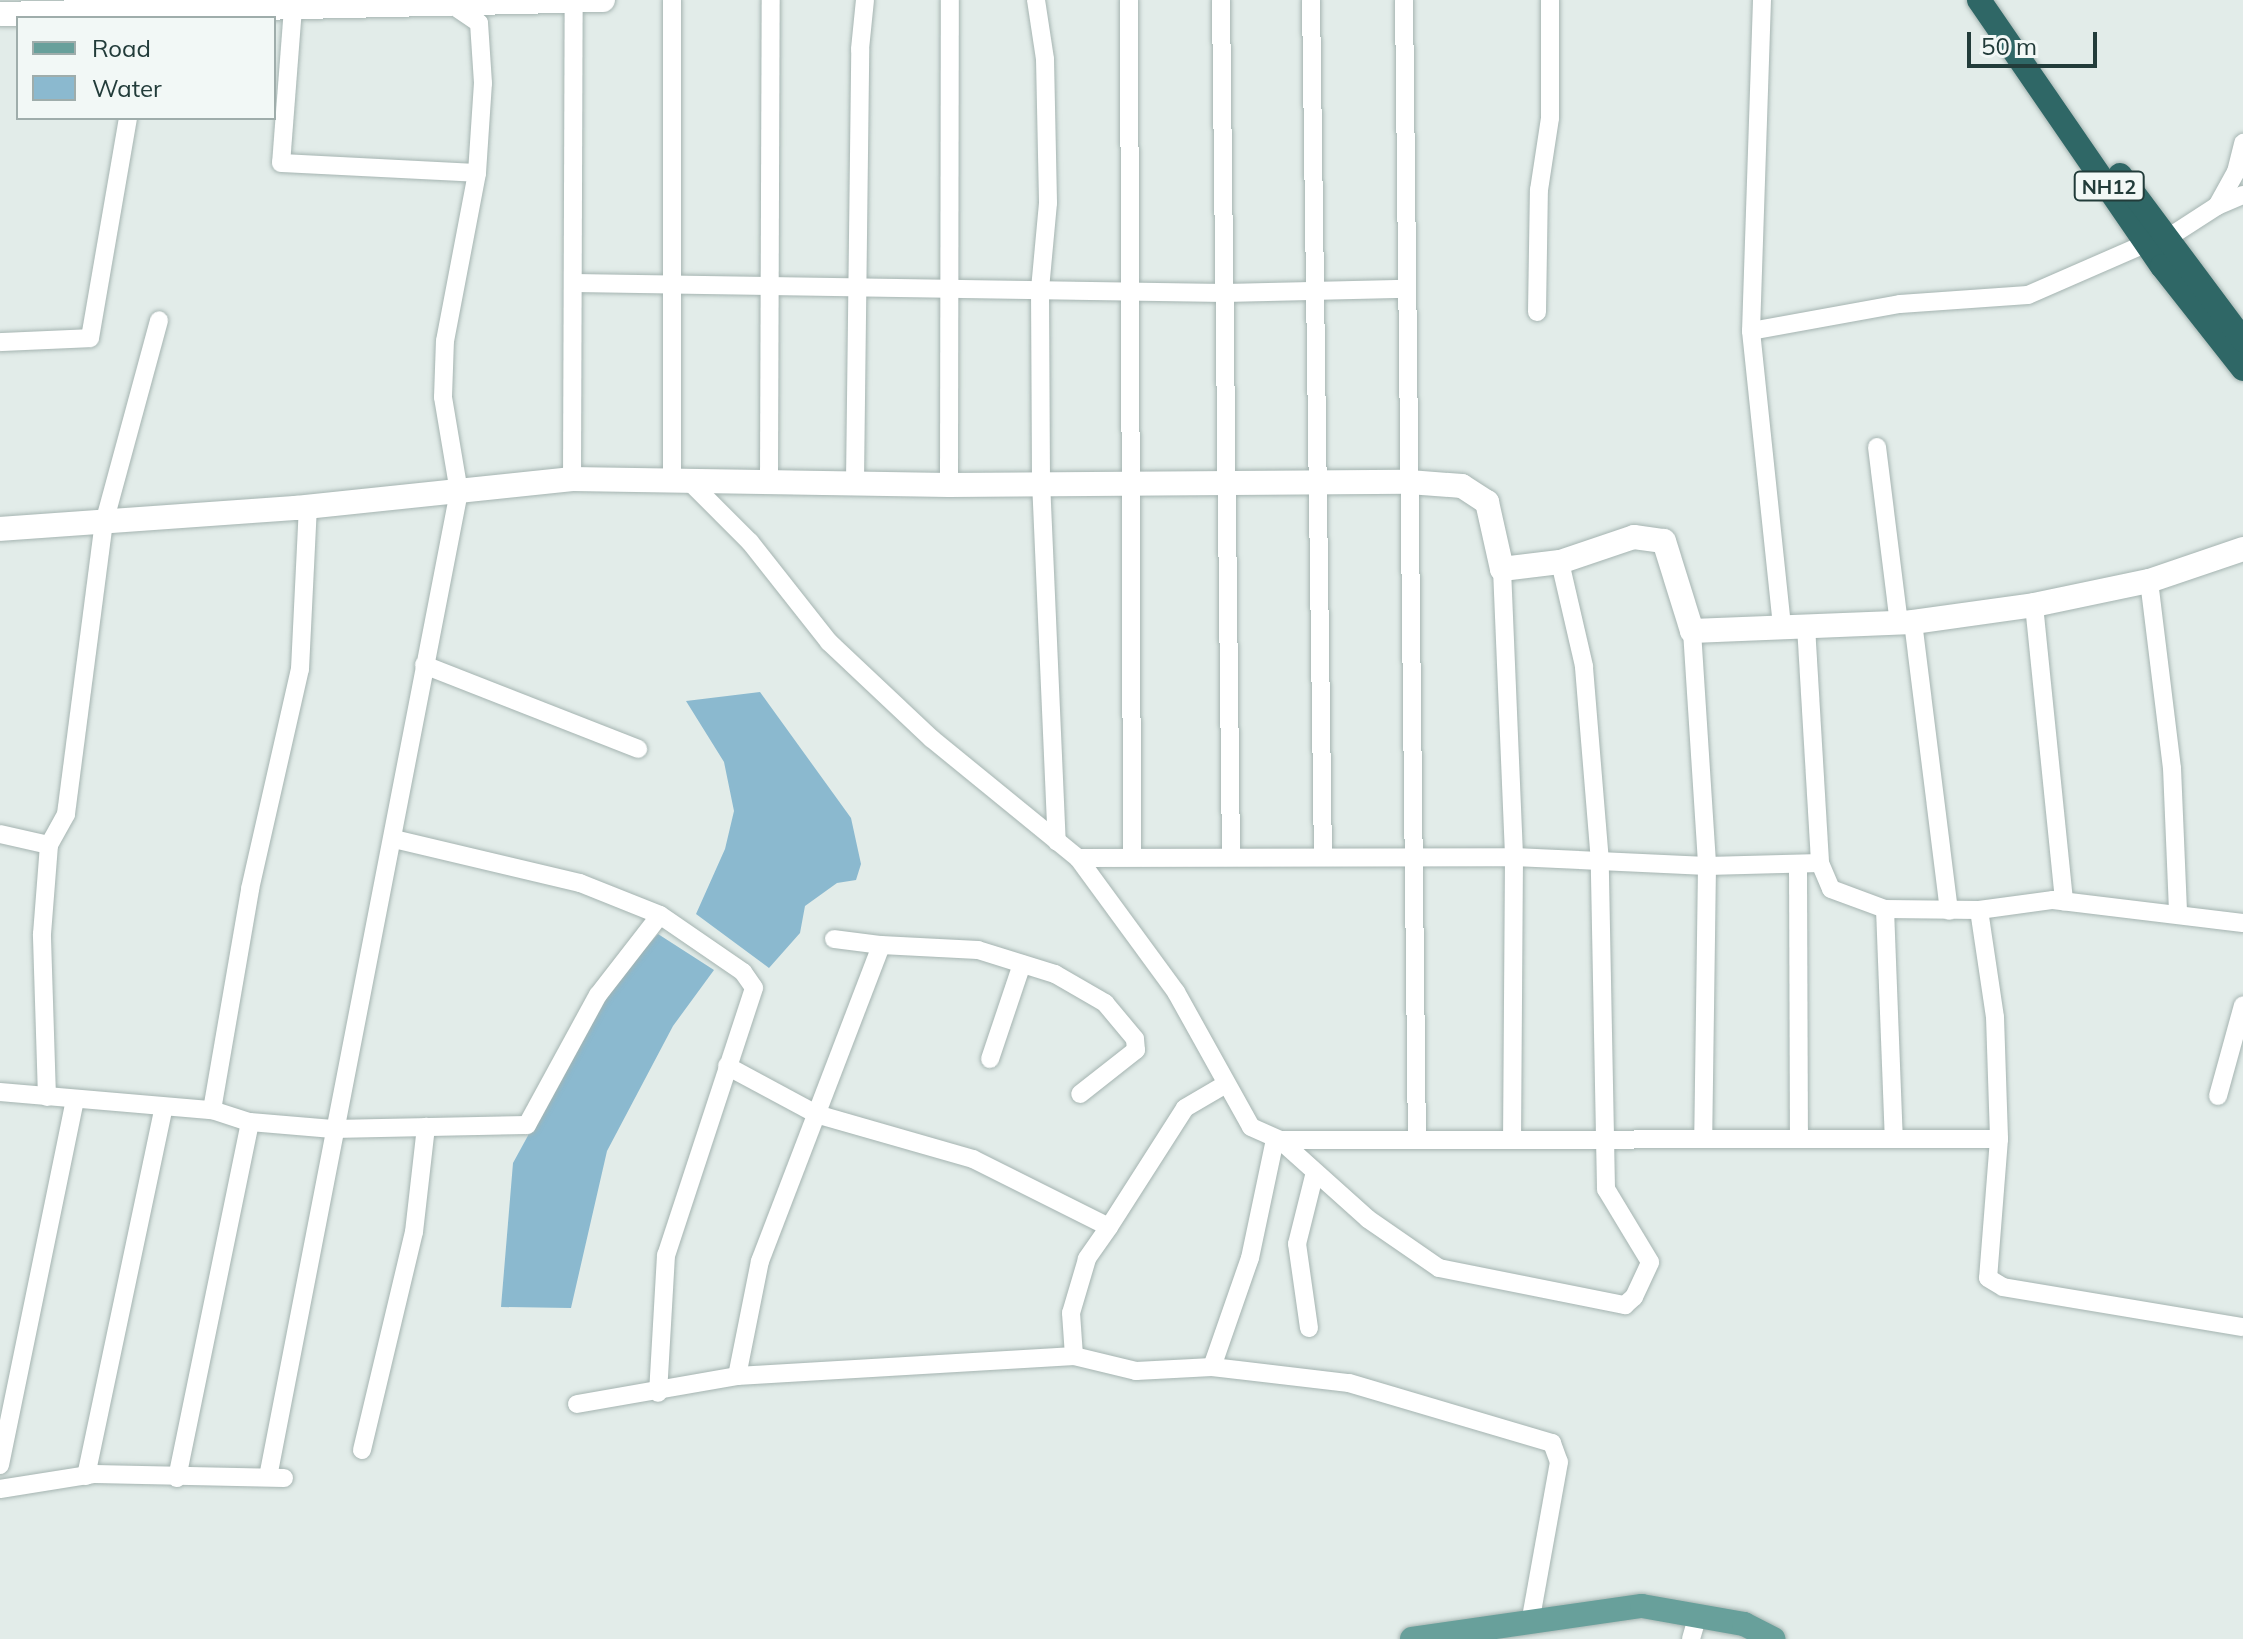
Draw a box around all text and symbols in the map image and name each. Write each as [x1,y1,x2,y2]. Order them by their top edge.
legend [16,16,276,120]
scale bar [1971,16,2101,66]
text: 50 m [1981,31,2037,61]
text: Road [92,33,151,63]
text: Water [92,73,162,103]
road number: NH12 [2073,170,2145,202]

